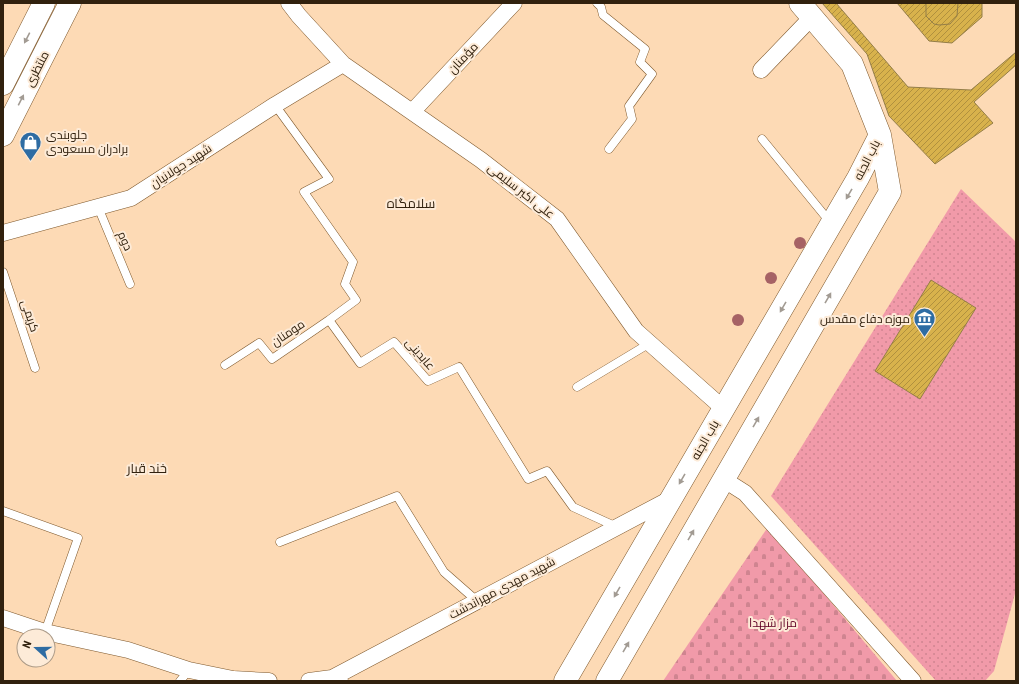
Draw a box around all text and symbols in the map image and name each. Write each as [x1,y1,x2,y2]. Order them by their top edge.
one-way arrow [24,32,30,44]
street label: مؤمنان [445,40,481,76]
street label: منتظری [22,49,52,89]
one-way arrow [17,95,24,106]
place label: جلوبندی برادران مسعودی [46,128,128,156]
shop icon: جلوبندی برادران مسعودی [18,129,44,162]
street label: باب الجنه [851,138,883,182]
street label: شهید جولانیان [148,141,214,191]
street label: علی اکبر سلیمی [485,161,557,221]
one-way arrow [845,188,852,200]
district label: سلامگاه [387,196,435,211]
street label: دوم [114,229,135,253]
one-way arrow [825,292,832,303]
street label: کریمی [18,298,42,334]
one-way arrow [780,301,787,313]
museum icon: موزه دفاع مقدس [912,306,938,339]
place label: موزه دفاع مقدس [820,312,910,327]
street label: مومنان [269,317,307,349]
street label: عابدینی [402,335,438,373]
one-way arrow [753,416,760,428]
street label: باب الجنه [688,418,722,462]
district label: خند قبار [126,461,167,476]
one-way arrow [679,474,686,485]
one-way arrow [688,529,695,541]
street label: شهید مهدی مهراندشت [447,554,557,622]
one-way arrow [614,586,621,598]
park label: مزار شهدا [749,616,797,630]
north arrow [16,628,56,668]
text: N [20,639,34,650]
one-way arrow [623,641,630,653]

